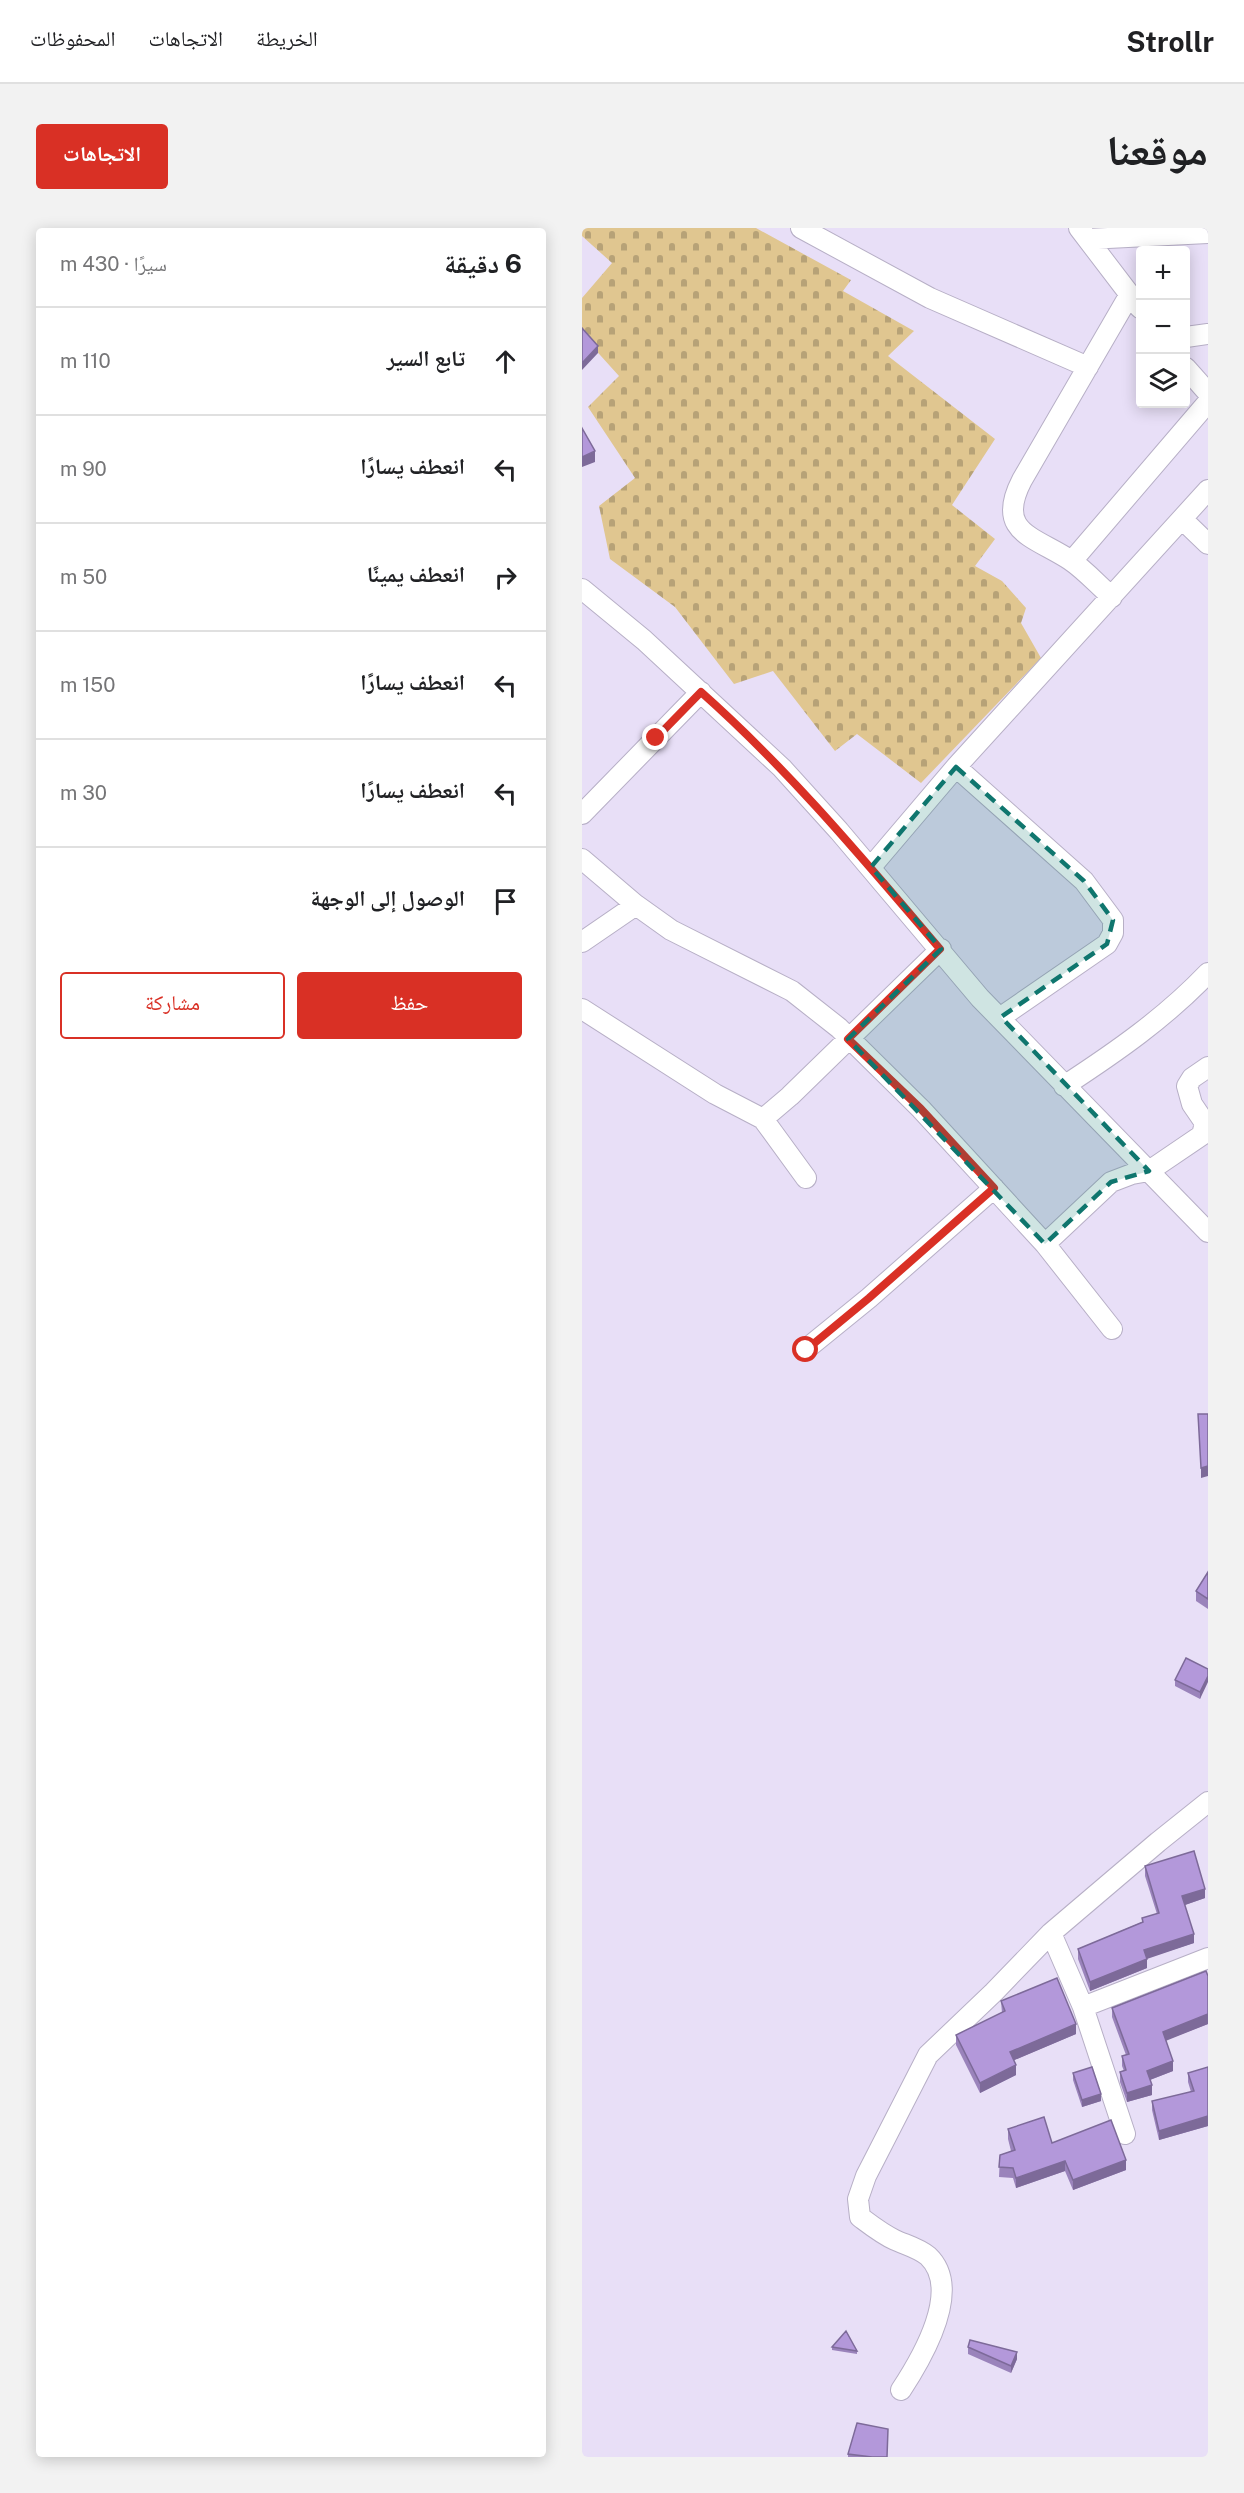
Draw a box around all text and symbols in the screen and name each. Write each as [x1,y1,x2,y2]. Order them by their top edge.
text: Strollr [1126,25,1214,58]
text: المحفوظات [30,26,115,51]
text: الاتجاهات [148,26,223,51]
text: الخريطة [256,26,318,51]
button: الاتجاهات [36,124,168,189]
text: موقعنا [1107,125,1208,174]
map controls [1136,246,1190,408]
button: + [1136,246,1190,300]
text: 6 دقيقة [444,248,522,279]
text: سيرًا · 430 m [60,252,167,276]
button: − [1136,300,1190,354]
text: تابع السير [387,345,465,371]
icon: ahead [489,345,522,378]
text: 110 m [60,349,111,373]
button: layers [1136,354,1190,408]
text: انعطف يسارًا [360,453,465,479]
icon: left [489,453,522,486]
text: 90 m [60,457,107,481]
text: انعطف يمينًا [367,561,465,587]
icon: right [489,561,522,594]
text: 50 m [60,565,107,589]
text: انعطف يسارًا [360,669,465,695]
icon: left [489,669,522,702]
text: 150 m [60,673,115,697]
route end [642,724,668,750]
text: انعطف يسارًا [360,777,465,803]
icon: left [489,777,522,810]
text: 30 m [60,781,107,805]
text: الوصول إلى الوجهة [310,885,465,911]
icon: arrive [489,885,522,918]
button: مشاركة [60,972,285,1039]
button: حفظ [297,972,522,1039]
route start [792,1336,818,1362]

